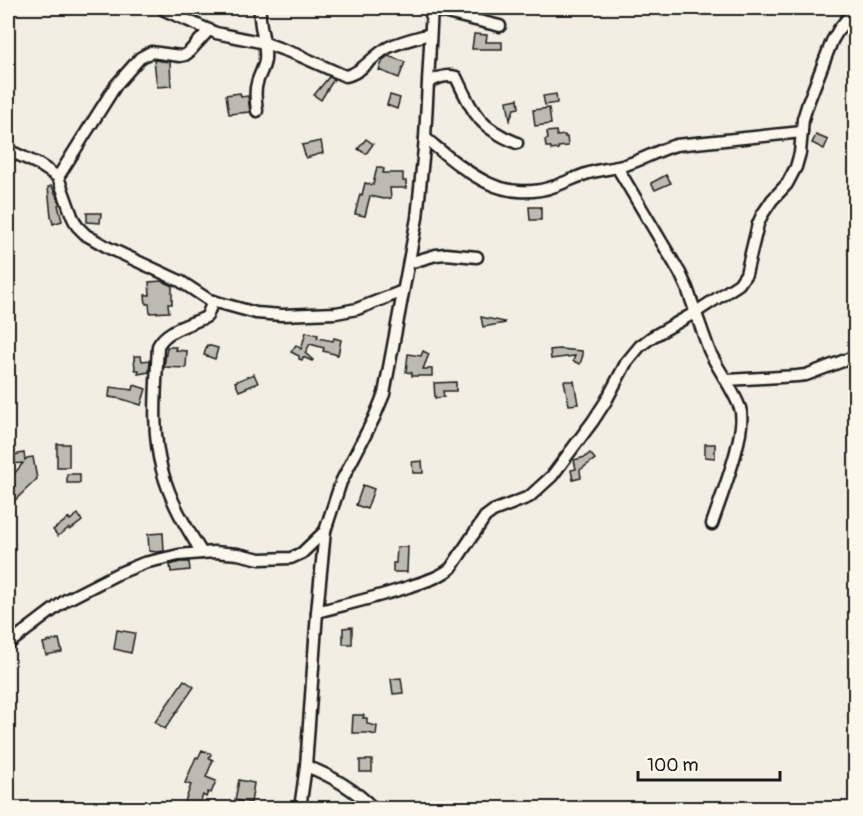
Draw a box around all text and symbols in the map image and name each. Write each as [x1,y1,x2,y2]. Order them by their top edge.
scale bar [638,744,780,782]
text: 100 m [647,754,699,777]

